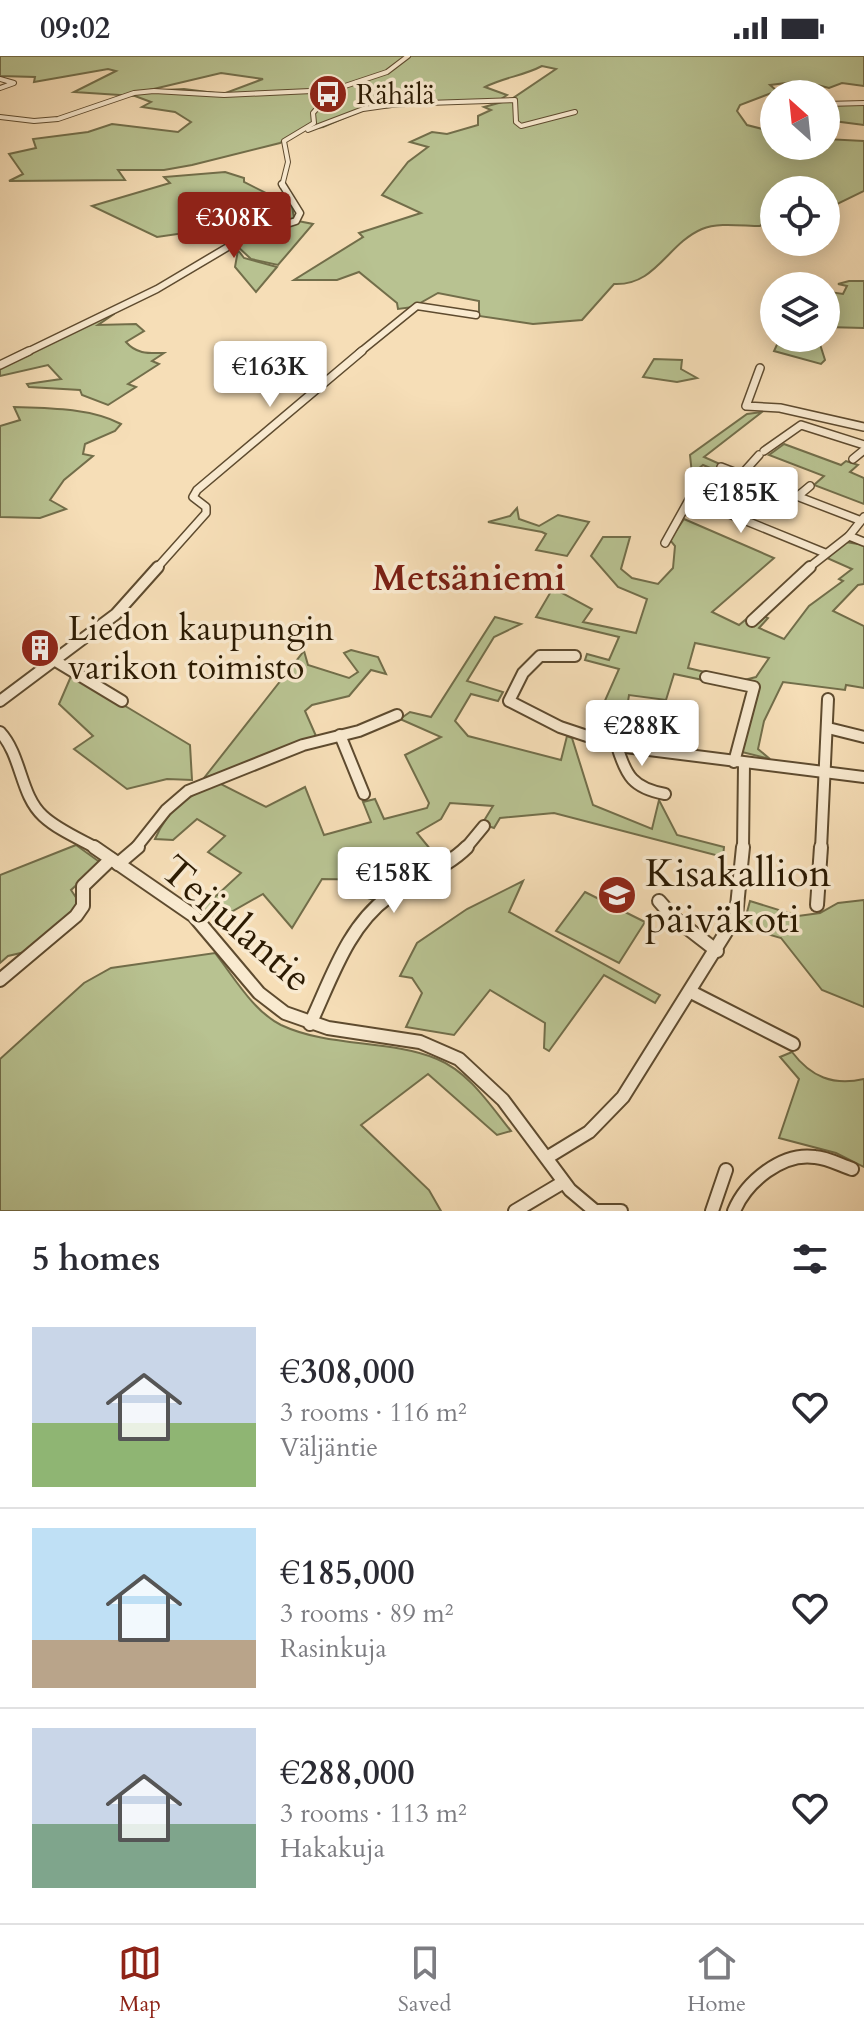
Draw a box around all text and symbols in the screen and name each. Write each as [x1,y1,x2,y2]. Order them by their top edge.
text: 09:02 [40,8,110,49]
bus stop icon: Rähälä [307,73,349,115]
place label: Rähälä [356,76,435,114]
north arrow [760,80,840,160]
map controls [760,80,840,352]
button: locate [760,176,840,256]
pin: €308K [178,192,290,260]
text: €308K [196,200,272,235]
button: layers [760,272,840,352]
pin: €163K [214,341,326,409]
text: €163K [232,349,308,384]
pin: €185K [685,467,797,535]
text: €185K [703,475,779,510]
district label: Metsäniemi [372,554,566,603]
place label: Liedon kaupungin varikon toimisto [68,606,334,691]
building icon: Liedon kaupungin varikon toimisto [19,627,61,669]
pin: €288K [586,700,698,768]
text: €288K [604,708,680,743]
street label: Teijulantie [148,843,324,1005]
place label: Kisakallion päiväkoti [645,846,832,947]
pin: €158K [338,847,450,915]
text: €158K [356,855,432,890]
school or university icon: Kisakallion päiväkoti [596,874,638,916]
text: 5 homes [32,1236,160,1282]
icon: filters [788,1237,832,1281]
text: €308,000 [280,1349,415,1395]
icon: home [96,1359,192,1455]
icon: heart [788,1385,832,1429]
text: 3 rooms · 116 m² [280,1395,467,1430]
text: Väljäntie [280,1430,378,1465]
text: €185,000 [280,1550,415,1596]
icon: home [96,1560,192,1656]
icon: heart [788,1586,832,1630]
text: 3 rooms · 89 m² [280,1596,453,1631]
text: Rasinkuja [280,1631,387,1666]
text: €288,000 [280,1750,415,1796]
icon: home [96,1760,192,1856]
icon: heart [788,1786,832,1830]
text: 3 rooms · 113 m² [280,1796,467,1831]
text: Hakakuja [280,1831,385,1866]
tab: Map [118,1941,162,2019]
tab: Saved [398,1941,451,2019]
tab: Home [687,1941,746,2019]

